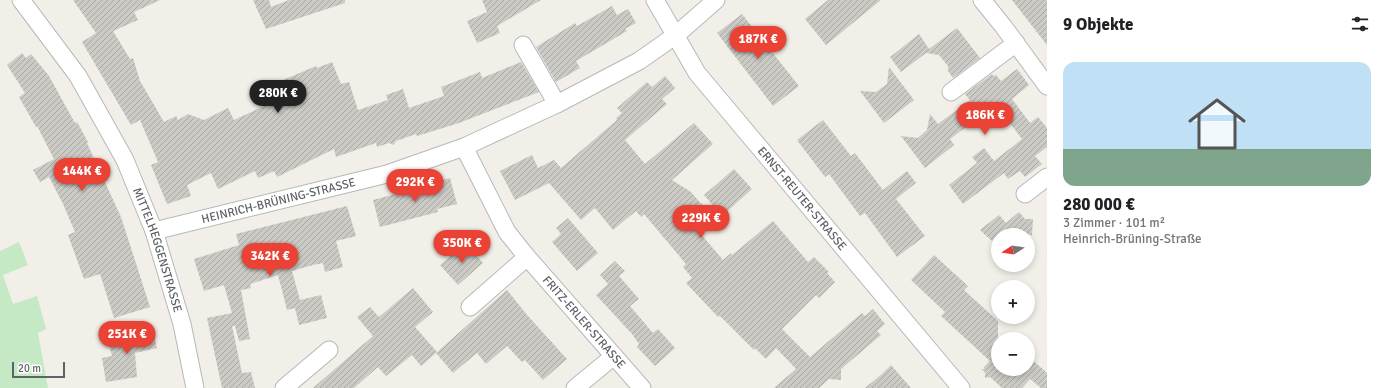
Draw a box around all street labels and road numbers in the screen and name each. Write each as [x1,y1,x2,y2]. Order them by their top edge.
street label: ERNST-REUTER-STRASSE [754,144,850,254]
street label: HEINRICH-BRÜNING-STRASSE [200,175,357,227]
street label: MITTELHEGGENSTRASSE [129,186,185,314]
street label: FRITZ-ERLER-STRASSE [539,273,629,372]

